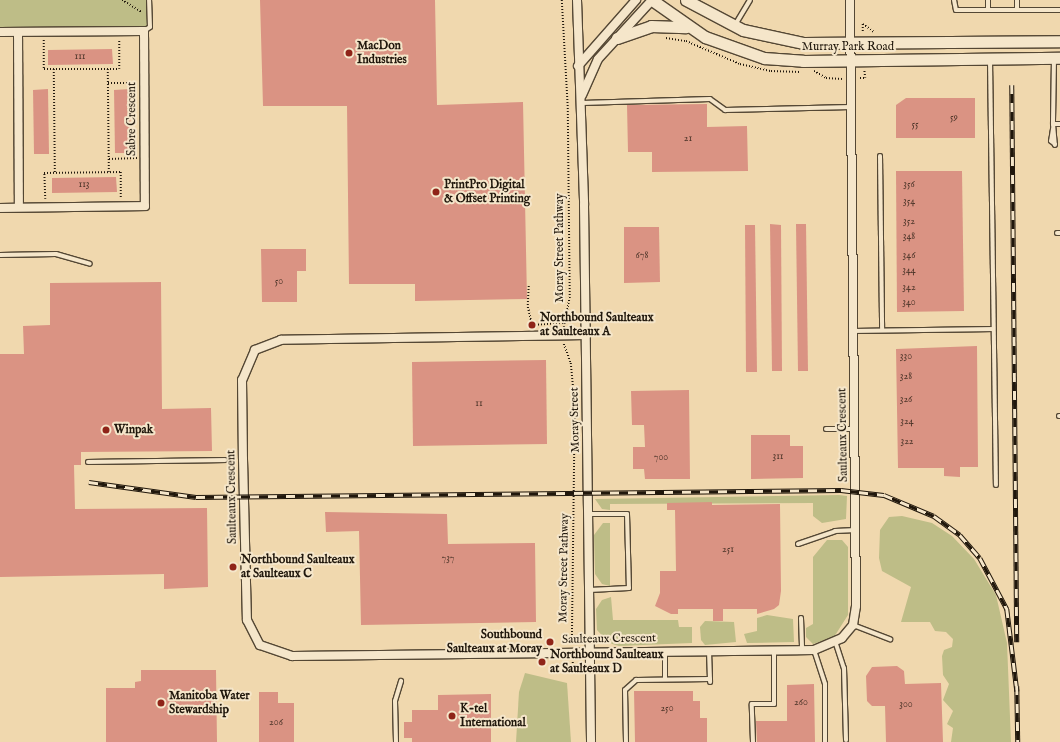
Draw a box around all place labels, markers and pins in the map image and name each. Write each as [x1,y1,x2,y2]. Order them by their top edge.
place label: MacDon Industries [357,39,407,67]
marker: MacDon Industries [344,48,354,58]
place label: PrintPro Digital & Offset Printing [444,178,530,206]
marker: PrintPro Digital & Offset Printing [431,187,441,197]
place label: Northbound Saulteaux at Saulteaux A [540,311,654,339]
marker: Northbound Saulteaux at Saulteaux A [527,320,537,330]
place label: Winpak [114,423,153,437]
marker: Winpak [101,425,111,435]
place label: Northbound Saulteaux at Saulteaux C [241,553,355,581]
marker: Northbound Saulteaux at Saulteaux C [228,562,238,572]
place label: Southbound Saulteaux at Moray [447,628,542,656]
marker: Southbound Saulteaux at Moray [545,637,555,647]
place label: Northbound Saulteaux at Saulteaux D [550,648,664,676]
marker: Northbound Saulteaux at Saulteaux D [537,657,547,667]
place label: Manitoba Water Stewardship [169,689,250,717]
marker: Manitoba Water Stewardship [156,698,166,708]
place label: K-tel International [460,702,526,730]
marker: K-tel International [447,711,457,721]

